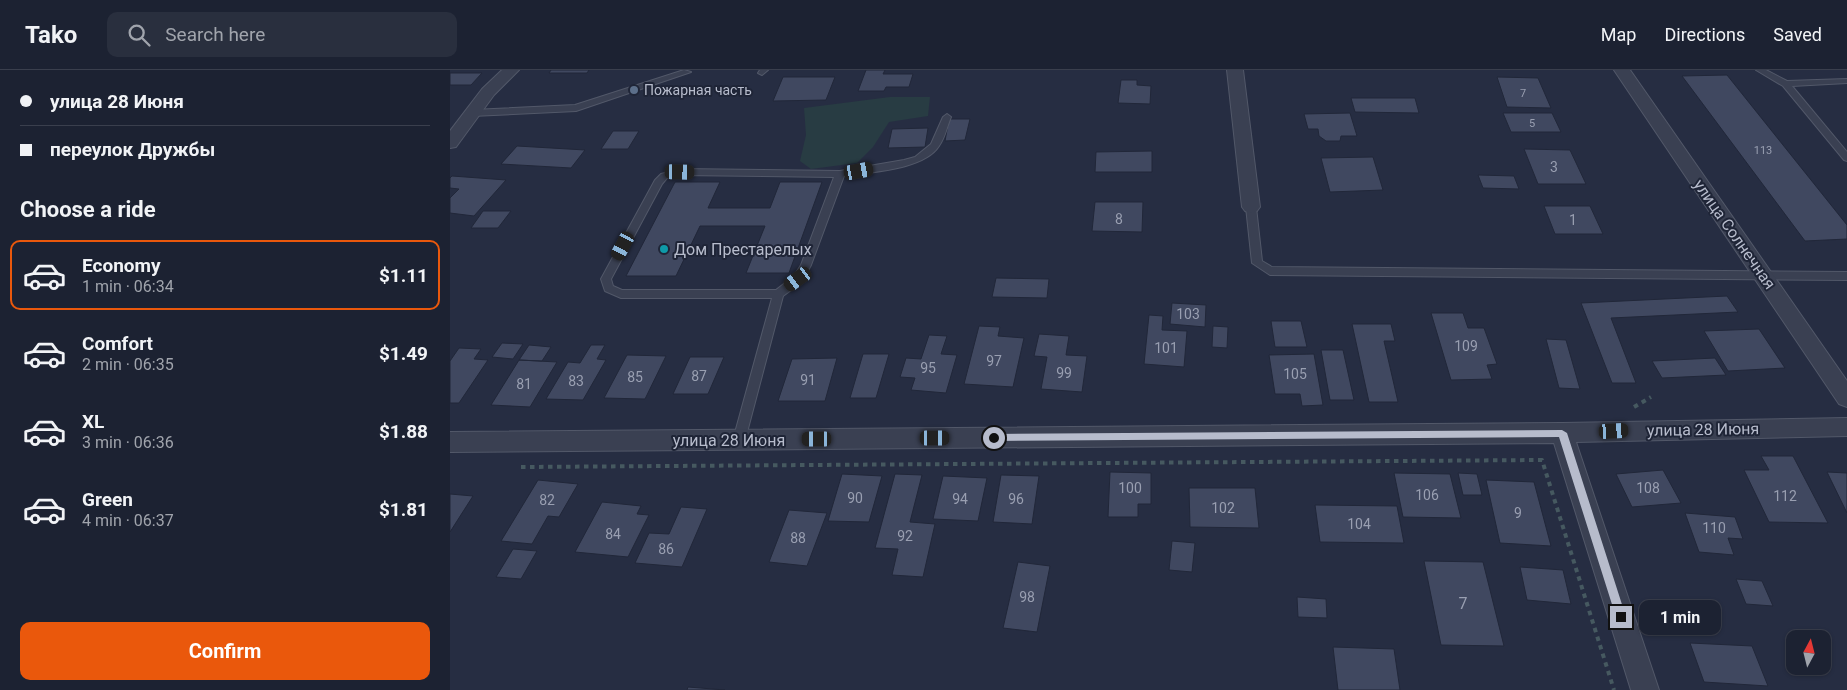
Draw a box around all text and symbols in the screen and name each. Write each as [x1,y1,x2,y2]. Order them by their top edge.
search box [107,12,457,57]
text: Tako [25,21,77,49]
icon: search [125,21,153,49]
text: Search here [165,23,265,46]
text: Map [1601,24,1636,45]
text: Directions [1664,24,1745,45]
text: Saved [1773,24,1822,45]
place label: Пожарная часть [644,82,752,98]
marker: Пожарная часть [628,84,640,96]
house number: 7 [1520,87,1526,100]
text: улица 28 Июня [50,90,184,113]
house number: 5 [1529,117,1535,130]
text: переулок Дружбы [50,138,215,161]
house number: 113 [1754,144,1772,157]
house number: 3 [1550,159,1558,175]
car [842,161,875,181]
car [664,164,695,180]
street label: улица Солнечная [1690,176,1780,293]
text: Choose a ride [20,197,156,222]
house number: 8 [1115,211,1123,227]
house number: 1 [1569,212,1577,228]
car [609,229,636,263]
place label: Дом Престарелых [674,240,812,259]
marker: Дом Престарелых [658,243,670,255]
icon: car [22,253,67,298]
text: Economy [82,254,161,277]
text: $1.11 [379,264,428,287]
car [781,264,814,294]
text: 1 min · 06:34 [82,277,174,296]
house number: 103 [1176,306,1200,322]
icon: car [22,331,67,376]
text: Comfort [82,332,153,355]
house number: 109 [1454,338,1478,354]
house number: 101 [1154,340,1178,356]
text: $1.49 [379,342,428,365]
house number: 97 [986,353,1002,369]
text: 2 min · 06:35 [82,355,174,374]
house number: 95 [920,360,936,376]
house number: 99 [1056,365,1072,381]
house number: 105 [1283,366,1307,382]
house number: 87 [691,368,707,384]
house number: 85 [627,369,643,385]
house number: 91 [800,372,816,388]
house number: 83 [568,373,584,389]
house number: 81 [516,376,532,392]
icon: car [22,409,67,454]
text: XL [82,410,104,433]
street label: улица 28 Июня [1647,419,1759,440]
text: $1.88 [379,420,428,443]
car [1598,423,1629,439]
route start [983,427,1005,449]
street label: улица 28 Июня [673,431,785,450]
car [920,431,950,446]
car [802,432,832,447]
text: 3 min · 06:36 [82,433,174,452]
house number: 100 [1118,480,1142,496]
house number: 108 [1636,480,1660,496]
icon: car [22,487,67,532]
house number: 106 [1415,487,1439,503]
text: Green [82,488,133,511]
house number: 112 [1773,488,1797,504]
house number: 90 [847,490,863,506]
house number: 94 [952,491,968,507]
house number: 96 [1008,491,1024,507]
house number: 82 [539,492,555,508]
text: $1.81 [379,498,428,521]
house number: 102 [1211,500,1235,516]
house number: 9 [1514,505,1522,521]
text: 4 min · 06:37 [82,511,174,530]
house number: 104 [1347,516,1371,532]
house number: 110 [1702,520,1726,536]
house number: 84 [605,526,621,542]
house number: 92 [897,528,913,544]
house number: 88 [790,530,806,546]
house number: 86 [658,541,674,557]
house number: 98 [1019,589,1035,605]
house number: 7 [1459,594,1468,613]
callout: 1 min [1638,600,1721,634]
route end [1610,606,1632,628]
text: 1 min [1660,608,1700,627]
button: Confirm [20,622,430,680]
north arrow [1786,630,1831,675]
map controls [1786,630,1831,675]

